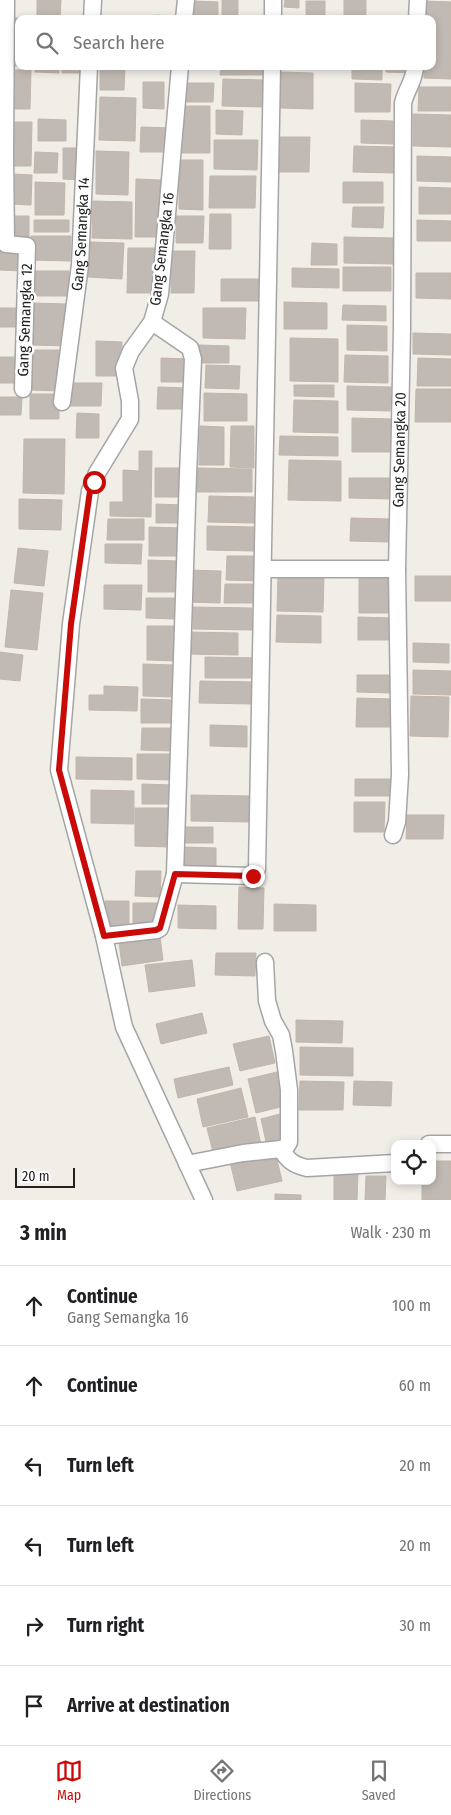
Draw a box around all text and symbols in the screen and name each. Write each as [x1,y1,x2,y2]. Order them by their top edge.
search box [15,15,436,70]
icon: search [33,29,61,57]
text: Search here [73,31,165,54]
street label: Gang Semangka 14 [68,177,93,292]
street label: Gang Semangka 16 [146,191,178,307]
street label: Gang Semangka 12 [14,263,36,377]
street label: Gang Semangka 20 [389,392,410,508]
route start [83,471,106,494]
route end [242,865,265,888]
map controls [391,1140,436,1185]
button: locate [391,1140,436,1185]
scale bar [15,1165,75,1188]
text: 20 m [22,1168,50,1185]
text: 3 min [20,1220,67,1246]
text: Walk · 230 m [351,1223,431,1242]
text: Continue [67,1285,138,1308]
icon: ahead [20,1292,48,1320]
text: 100 m [392,1296,431,1315]
text: Gang Semangka 16 [67,1308,189,1327]
icon: ahead [20,1372,48,1400]
text: Continue [67,1374,138,1397]
text: 60 m [399,1376,431,1395]
icon: left [20,1452,48,1480]
text: Turn left [67,1454,134,1477]
text: 20 m [400,1456,431,1475]
icon: left [20,1532,48,1560]
text: Turn left [67,1534,134,1557]
text: 20 m [400,1536,431,1555]
icon: right [20,1612,48,1640]
text: Turn right [67,1614,144,1637]
text: 30 m [399,1616,431,1635]
icon: arrive [20,1692,48,1720]
text: Arrive at destination [67,1694,230,1717]
tab: Map [55,1757,83,1804]
tab: Directions [193,1757,251,1804]
tab: Saved [362,1757,396,1804]

